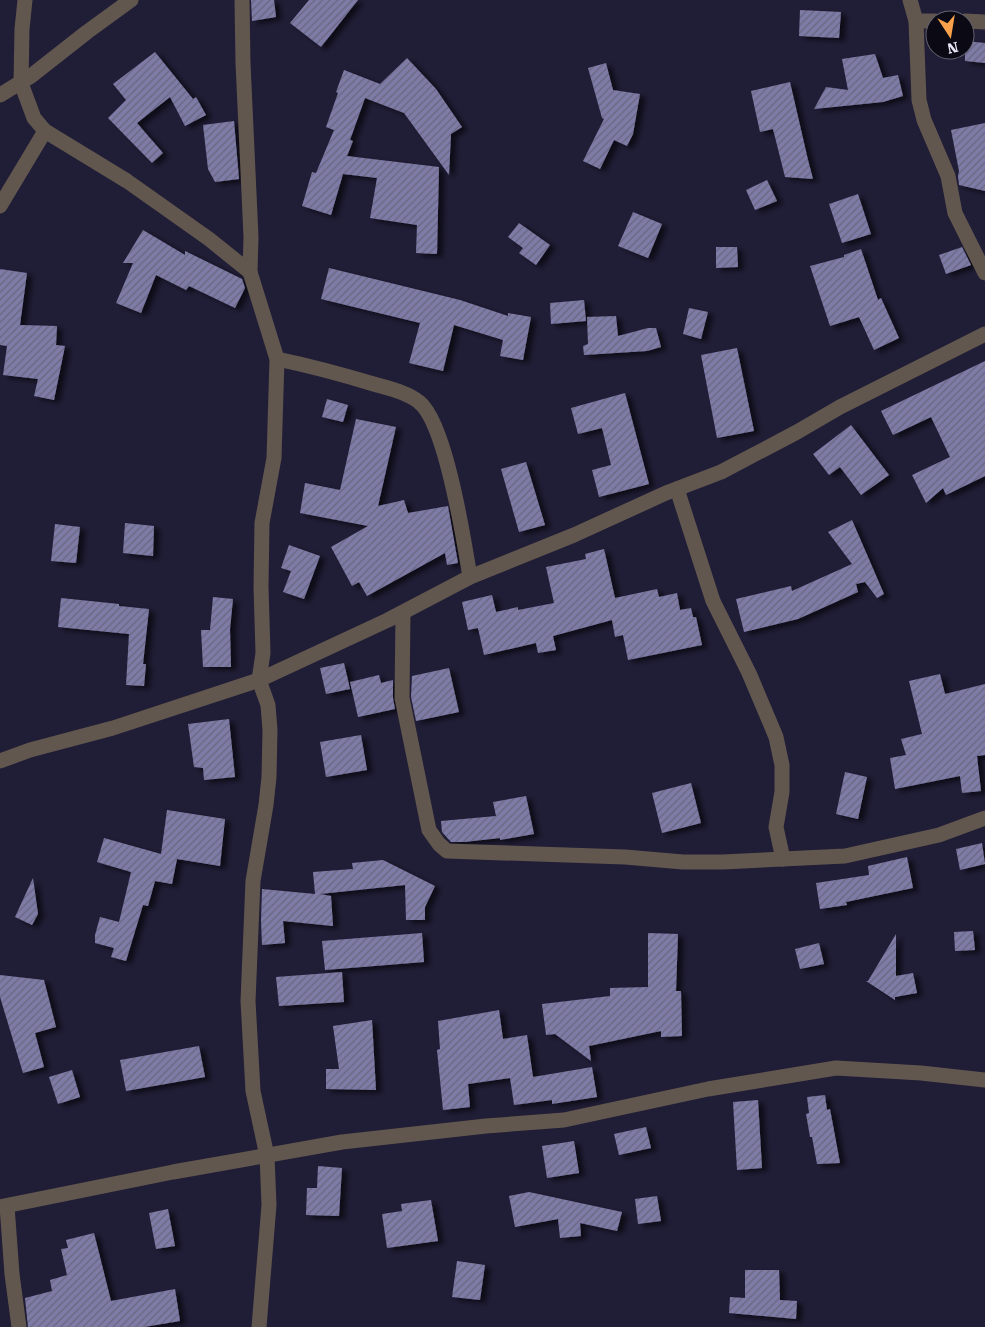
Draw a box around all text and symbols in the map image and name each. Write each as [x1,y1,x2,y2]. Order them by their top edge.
north arrow [925,10,975,60]
text: N [946,39,960,57]

